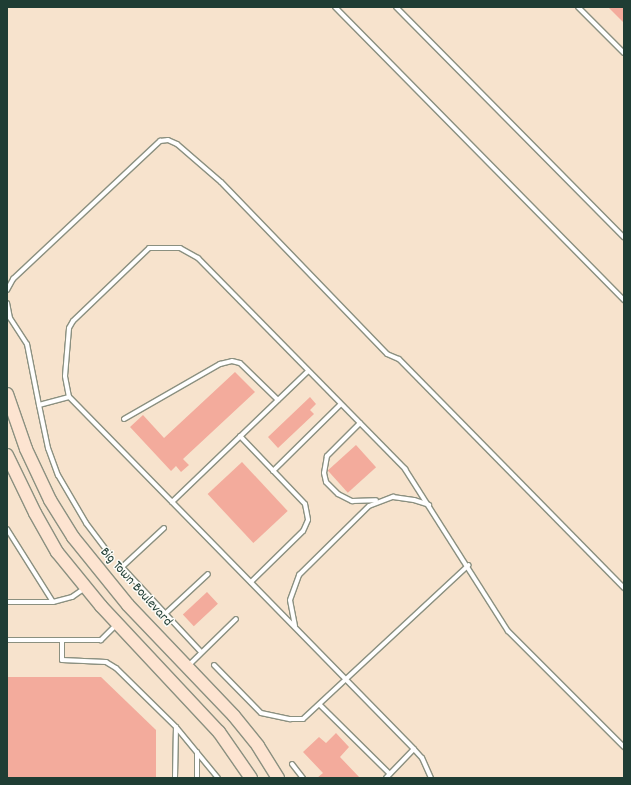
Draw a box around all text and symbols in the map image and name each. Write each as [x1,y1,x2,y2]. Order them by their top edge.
street label: Big Town Boulevard [96,544,176,630]

